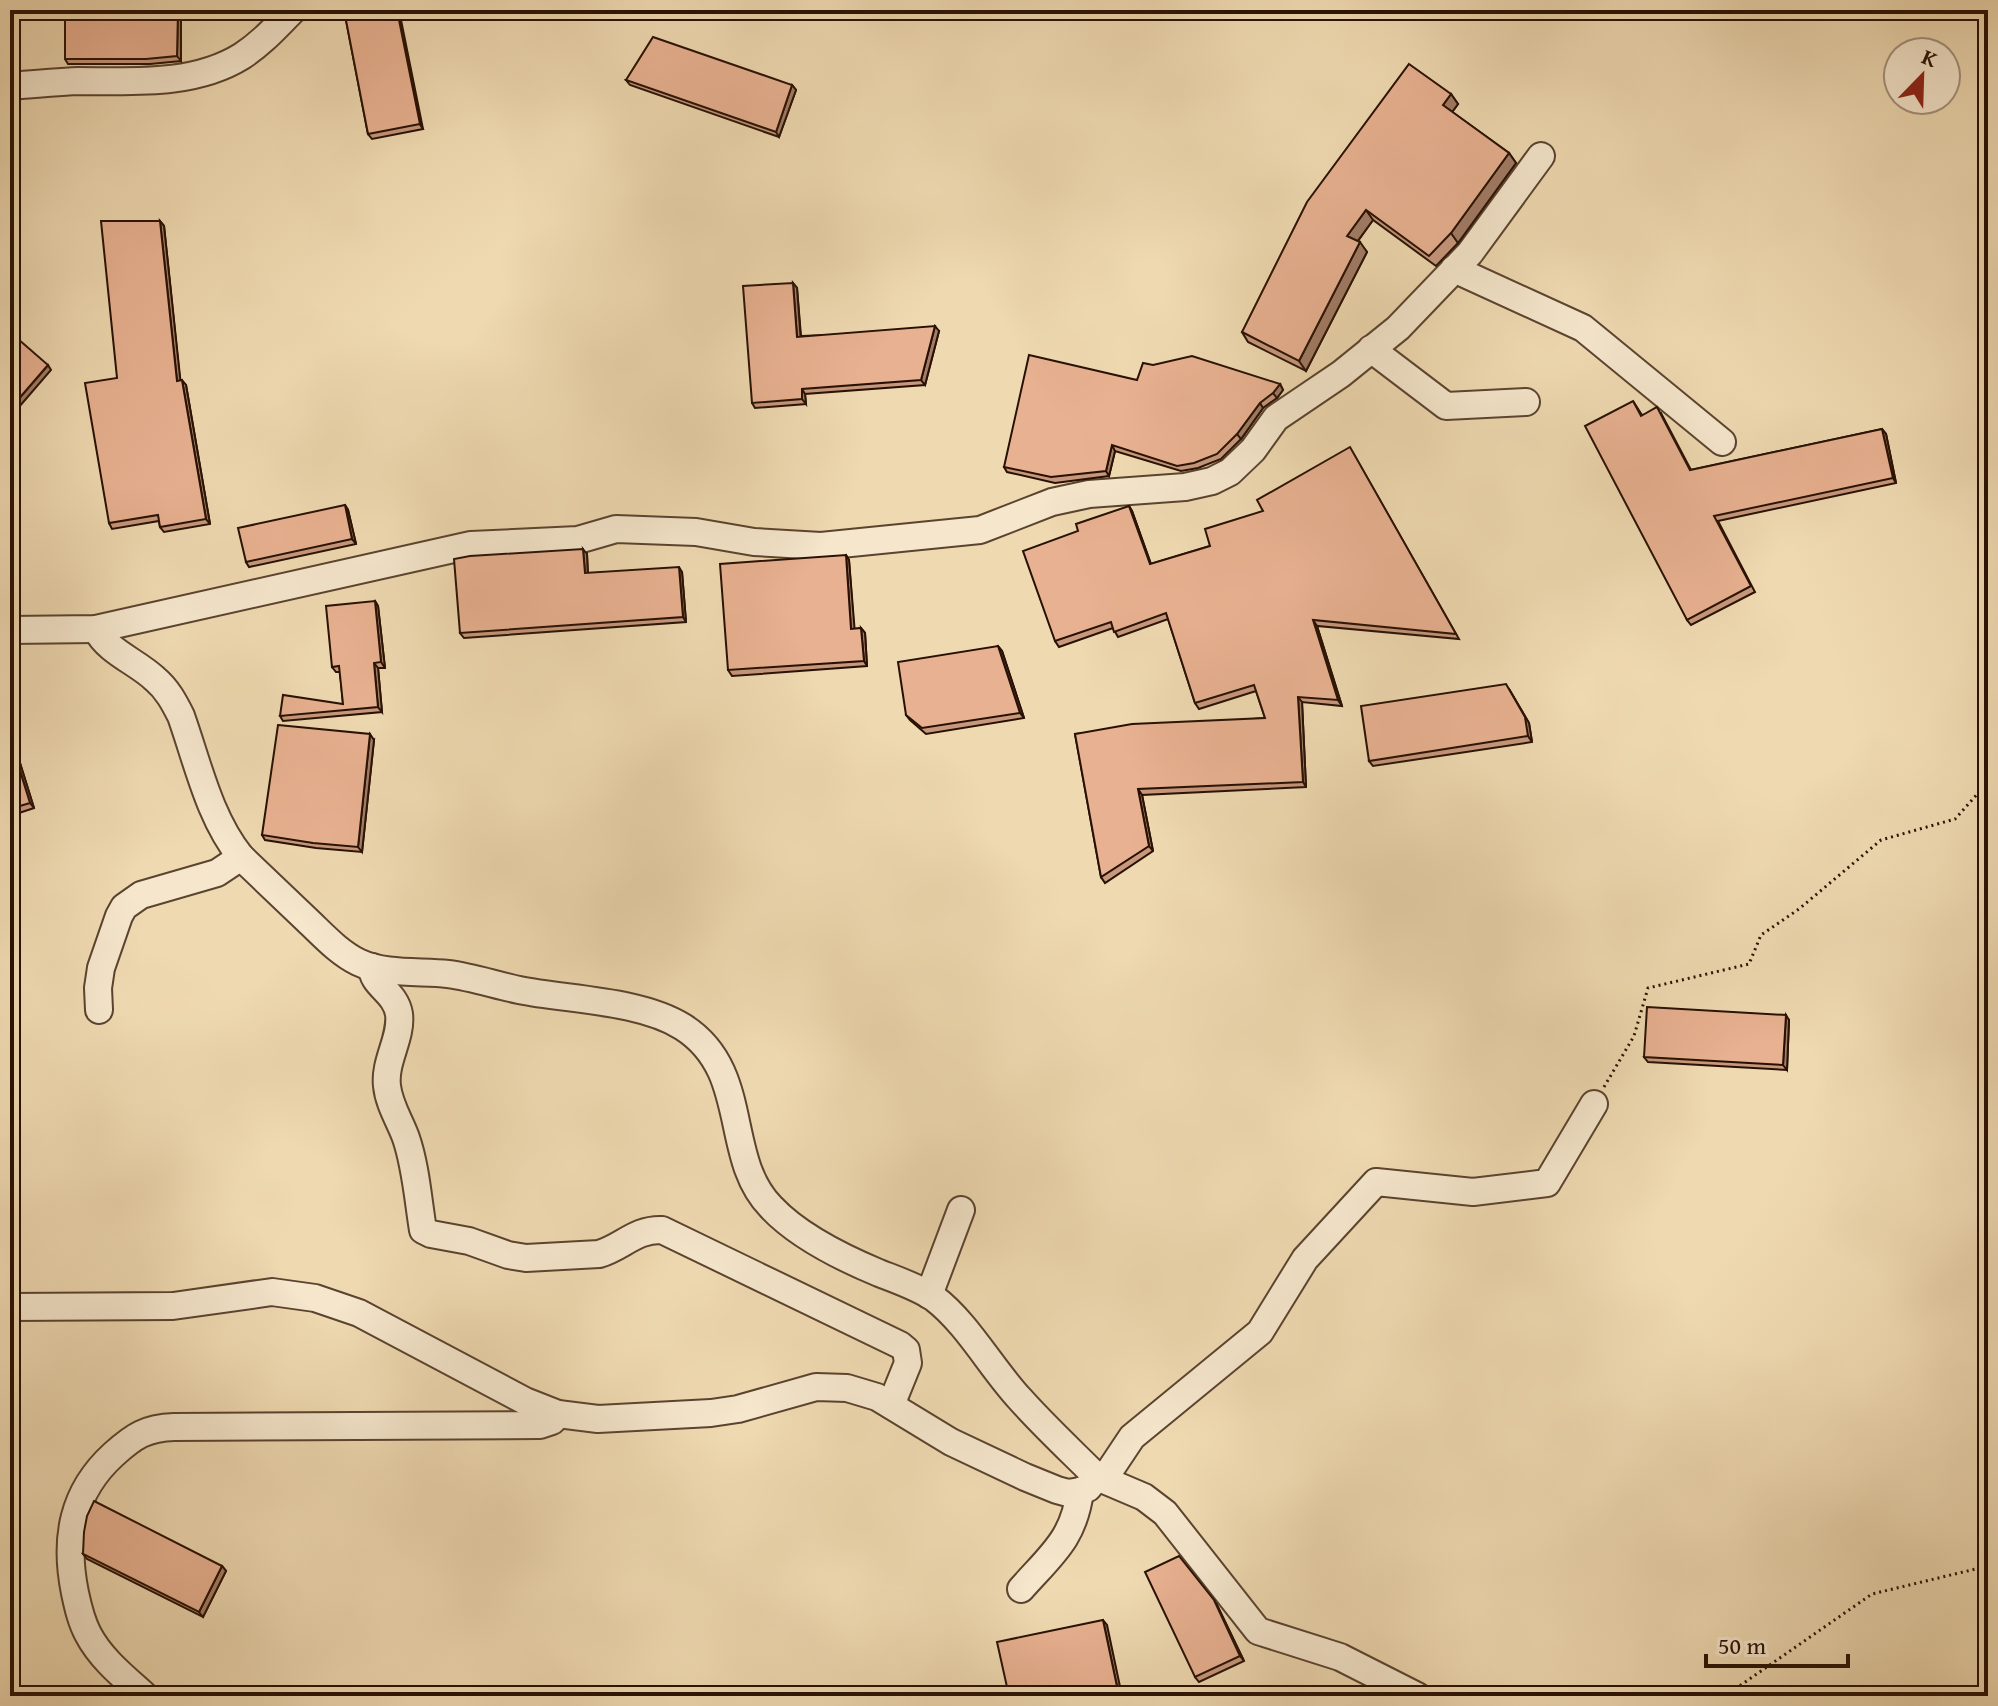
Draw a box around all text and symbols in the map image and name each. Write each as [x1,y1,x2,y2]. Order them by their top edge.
north arrow [1882,36,1962,116]
text: K [1917,40,1943,75]
scale bar [1706,1618,1848,1668]
text: 50 m [1718,1628,1766,1663]

